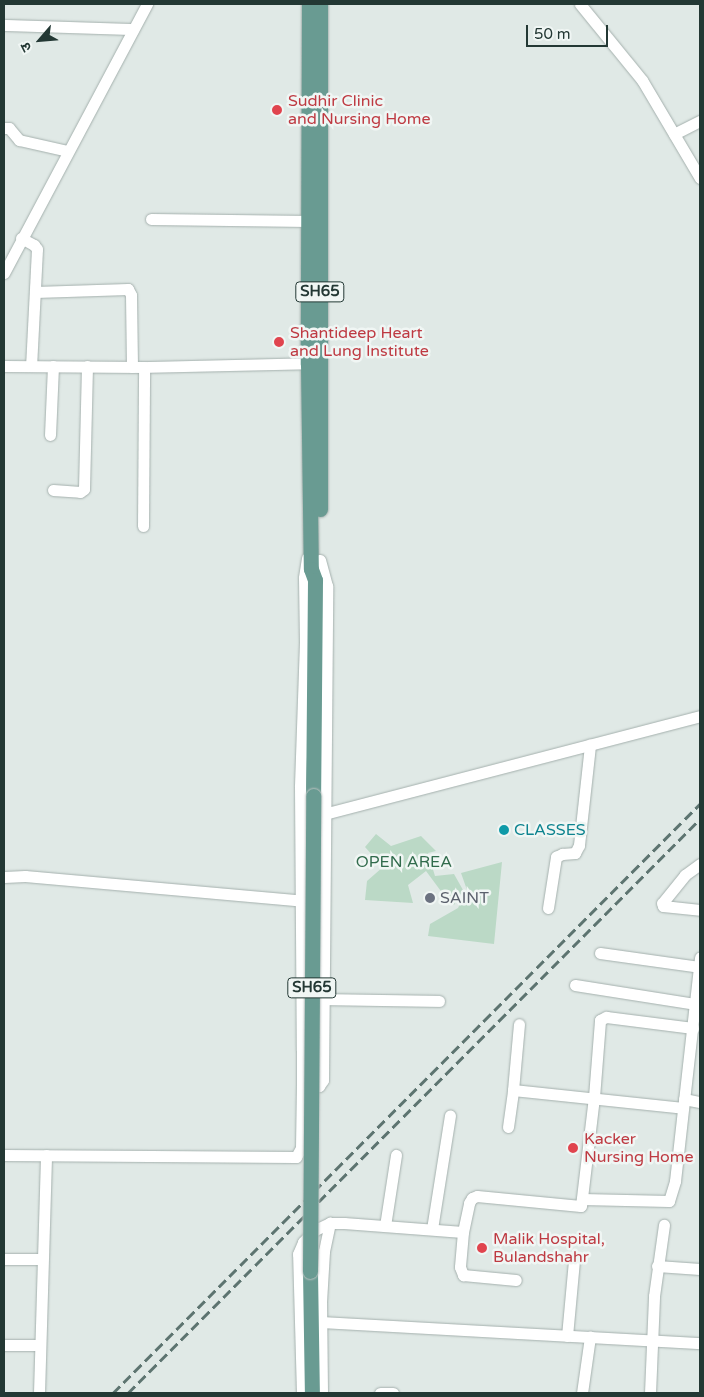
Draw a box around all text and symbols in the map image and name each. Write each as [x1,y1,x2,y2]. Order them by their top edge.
north arrow [15,15,65,65]
scale bar [529,15,612,47]
text: 50 m [534,25,571,43]
text: उ [17,40,36,55]
place label: Sudhir Clinic and Nursing Home [288,91,430,129]
marker: Sudhir Clinic and Nursing Home [270,103,284,117]
road number: SH65 [295,280,345,304]
place label: Shantideep Heart and Lung Institute [290,323,429,361]
marker: Shantideep Heart and Lung Institute [272,335,286,349]
place label: CLASSES [514,820,586,840]
marker: CLASSES [498,824,510,836]
park label: OPEN AREA [356,852,452,872]
place label: SAINT [440,888,489,908]
marker: SAINT [424,892,436,904]
road number: SH65 [287,976,337,1000]
place label: Kacker Nursing Home [584,1129,694,1167]
marker: Kacker Nursing Home [566,1141,580,1155]
place label: Malik Hospital, Bulandshahr [493,1229,605,1267]
marker: Malik Hospital, Bulandshahr [475,1241,489,1255]

